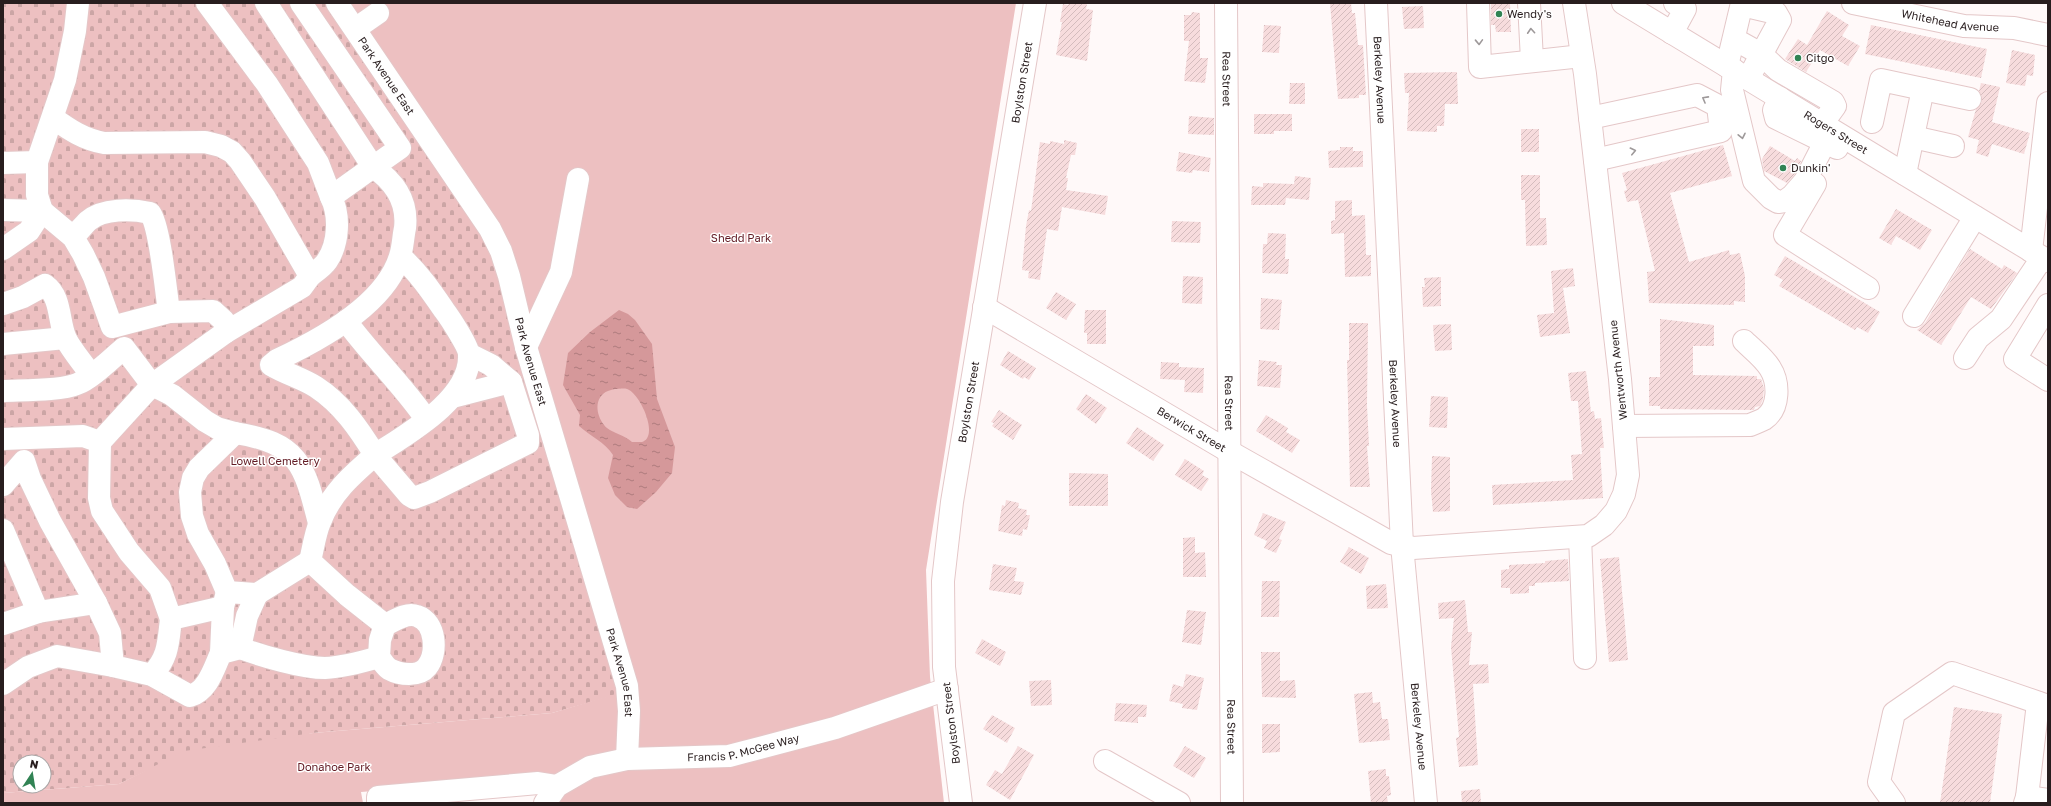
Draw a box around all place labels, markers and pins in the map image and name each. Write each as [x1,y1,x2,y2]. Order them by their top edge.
place label: Wendy's [1507,7,1552,20]
marker: Wendy's [1494,9,1504,19]
place label: Citgo [1806,51,1835,64]
marker: Citgo [1793,53,1803,63]
place label: Dunkin' [1791,161,1830,174]
marker: Dunkin' [1778,163,1788,173]

